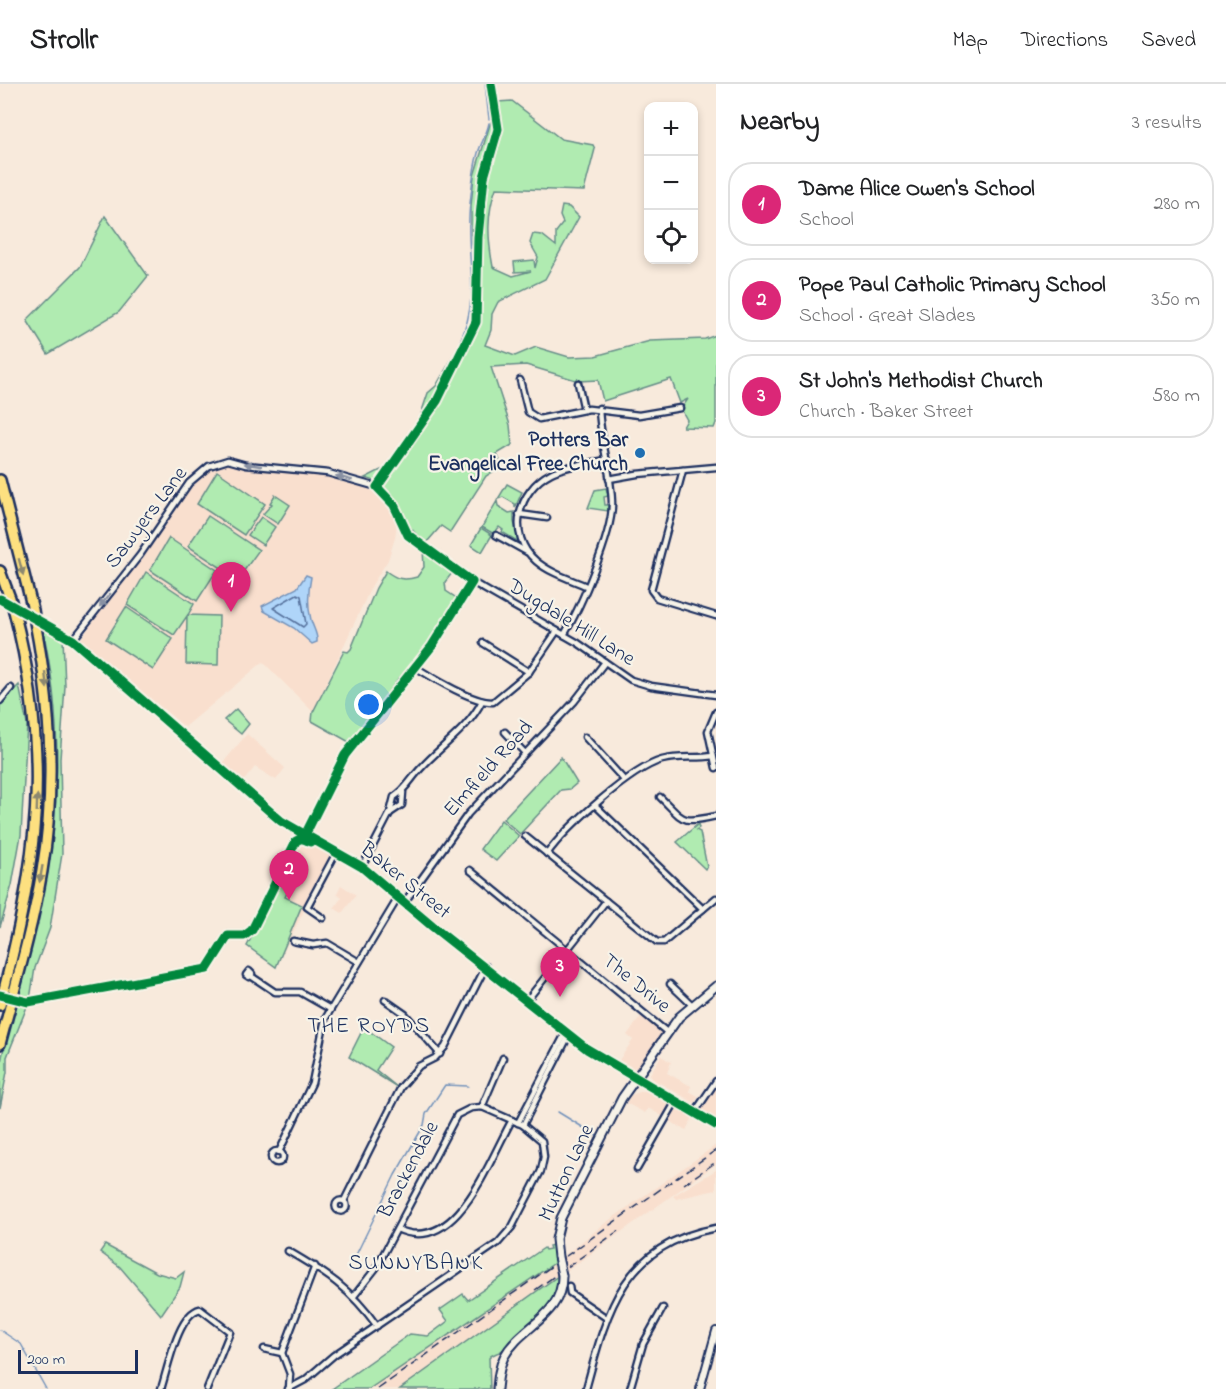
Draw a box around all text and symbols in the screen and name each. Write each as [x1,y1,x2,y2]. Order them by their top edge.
text: Strollr [30,21,98,62]
text: Map [952,26,988,56]
text: Directions [1021,26,1108,56]
text: Saved [1141,26,1196,56]
map controls [644,102,698,264]
button: + [644,102,698,156]
text: Nearby [740,104,819,142]
text: 3 results [1132,109,1202,138]
button: − [644,156,698,210]
text: Dame Alice Owen's School [799,174,1035,206]
text: 1 [758,190,765,219]
text: 280 m [1153,190,1200,219]
text: School [799,206,854,235]
button: locate [644,210,698,264]
text: Pope Paul Catholic Primary School [799,270,1106,302]
text: 2 [757,286,766,315]
text: 350 m [1151,286,1200,315]
text: School · Great Slades [799,302,976,331]
text: St John's Methodist Church [799,366,1043,398]
text: 3 [757,382,766,411]
text: 580 m [1152,382,1200,411]
text: Church · Baker Street [799,398,973,427]
place label: Potters Bar Evangelical Free Church [428,426,628,482]
marker: Potters Bar Evangelical Free Church [633,446,647,460]
street label: Sawyers Lane [99,460,197,577]
one-way arrow [243,461,262,470]
one-way arrow [335,472,353,482]
one-way arrow [17,558,27,576]
pin: 1 [212,562,250,612]
street label: Dugdale Hill Lane [500,571,641,676]
one-way arrow [99,592,112,608]
one-way arrow [41,671,50,690]
your location [354,690,383,719]
street label: Elmfield Road [437,714,541,824]
one-way arrow [32,794,41,813]
street label: Baker Street [353,834,457,927]
pin: 2 [270,850,308,900]
one-way arrow [37,865,46,884]
street label: The Drive [595,947,677,1021]
pin: 3 [540,948,580,997]
district label: THE ROYDS [307,1011,431,1043]
street label: Brackendale [370,1115,447,1225]
street label: Mutton Lane [531,1119,603,1227]
district label: SUNNYBANK [348,1248,484,1280]
scale bar [18,1347,138,1374]
text: 200 m [27,1348,65,1372]

